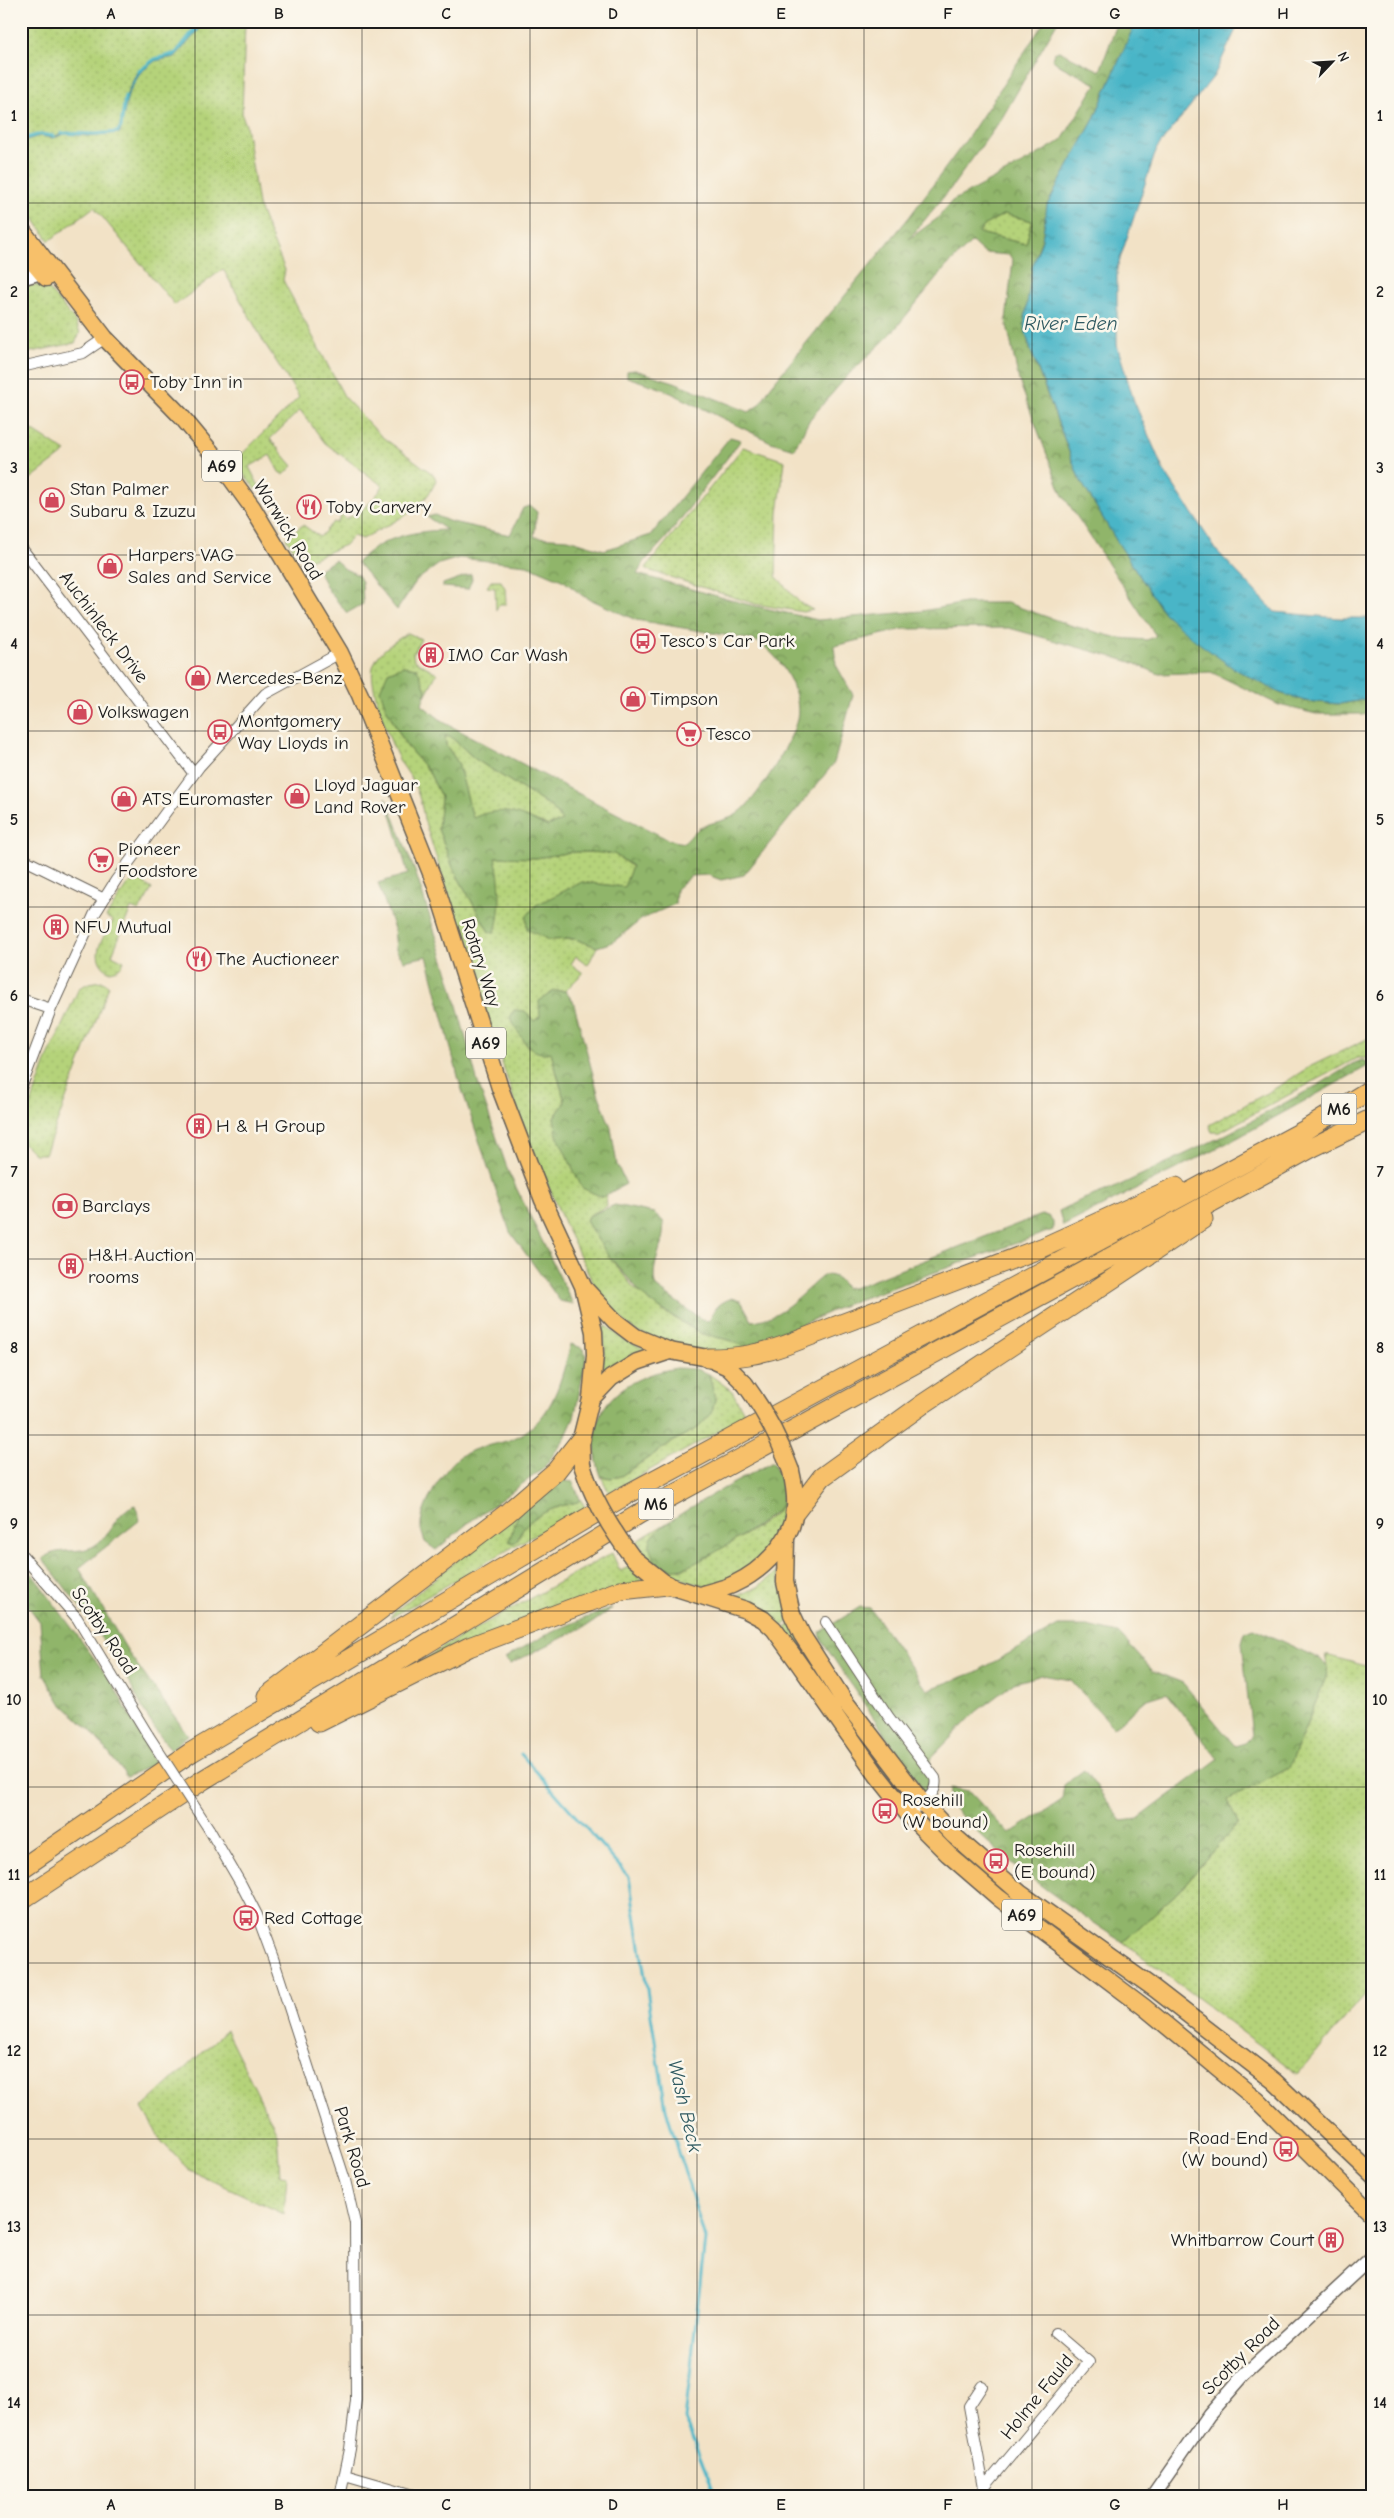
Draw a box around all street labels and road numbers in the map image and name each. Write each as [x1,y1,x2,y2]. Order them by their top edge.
road number: A69 [202,451,242,482]
street label: Warwick Road [248,476,328,584]
street label: Auchinleck Drive [55,567,153,687]
street label: Rotary Way [456,916,506,1010]
road number: A69 [466,1028,506,1058]
road number: M6 [1322,1094,1356,1124]
road number: M6 [638,1488,674,1520]
street label: Scotby Road [67,1583,141,1679]
road number: A69 [1002,1900,1042,1930]
street label: Park Road [329,2104,375,2190]
street label: Scotby Road [1198,2313,1284,2399]
street label: Holme Fauld [996,2350,1078,2444]

